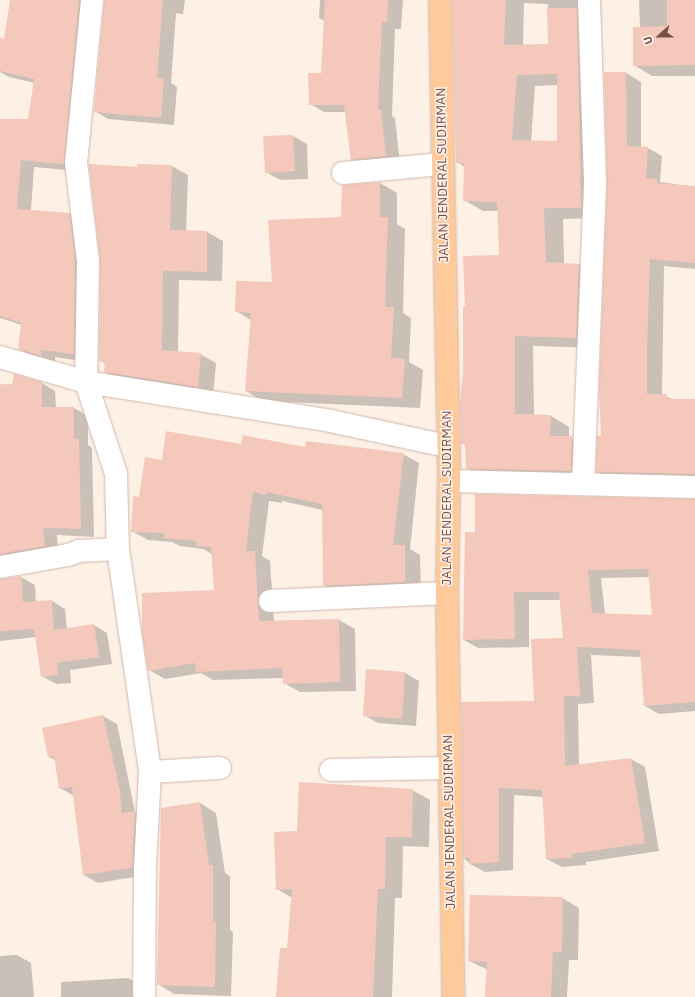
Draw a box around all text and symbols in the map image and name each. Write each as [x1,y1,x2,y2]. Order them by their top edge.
north arrow [639,16,679,56]
text: U [640,34,656,46]
street label: JALAN JENDERAL SUDIRMAN [434,87,452,263]
street label: JALAN JENDERAL SUDIRMAN [439,411,455,585]
street label: JALAN JENDERAL SUDIRMAN [441,734,459,910]

